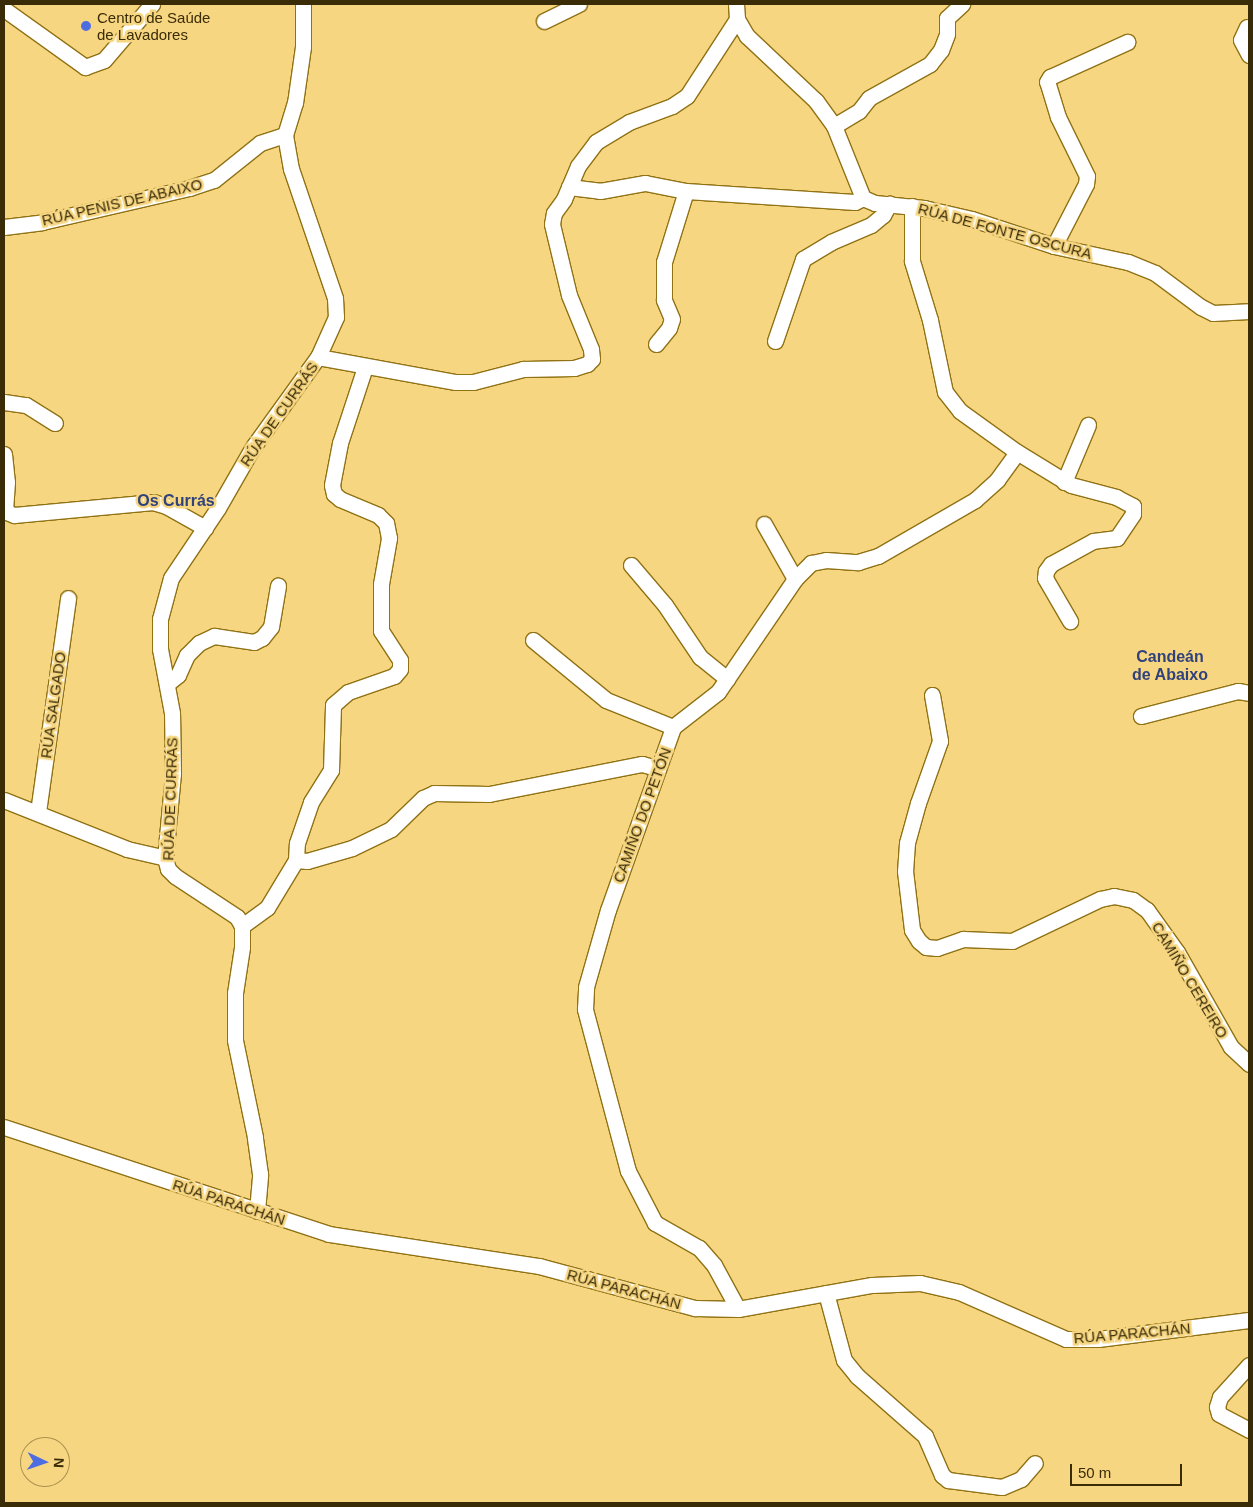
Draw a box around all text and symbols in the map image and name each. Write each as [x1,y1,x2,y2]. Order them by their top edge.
place label: Centro de Saúde de Lavadores [97,8,210,43]
marker: Centro de Saúde de Lavadores [79,19,93,33]
street label: RÚA PENIS DE ABAIXO [39,175,205,229]
street label: RÚA DE FONTE OSCURA [916,199,1094,263]
street label: RÚA DE CURRÁS [236,358,322,470]
district label: Os Currás [137,491,215,511]
district label: Candeán de Abaixo [1132,647,1208,685]
street label: RÚA SALGADO [37,650,69,760]
street label: RÚA DE CURRÁS [159,737,181,861]
street label: CAMIÑO DO PETÓN [609,745,675,885]
street label: CAMIÑO CEREIRO [1148,919,1232,1041]
street label: RÚA PARACHÁN [170,1175,288,1229]
street label: RÚA PARACHÁN [565,1265,683,1313]
street label: RÚA PARACHÁN [1072,1319,1192,1347]
north arrow [20,1437,70,1487]
scale bar [1073,1454,1186,1486]
text: N [51,1457,67,1468]
text: 50 m [1078,1464,1111,1481]

